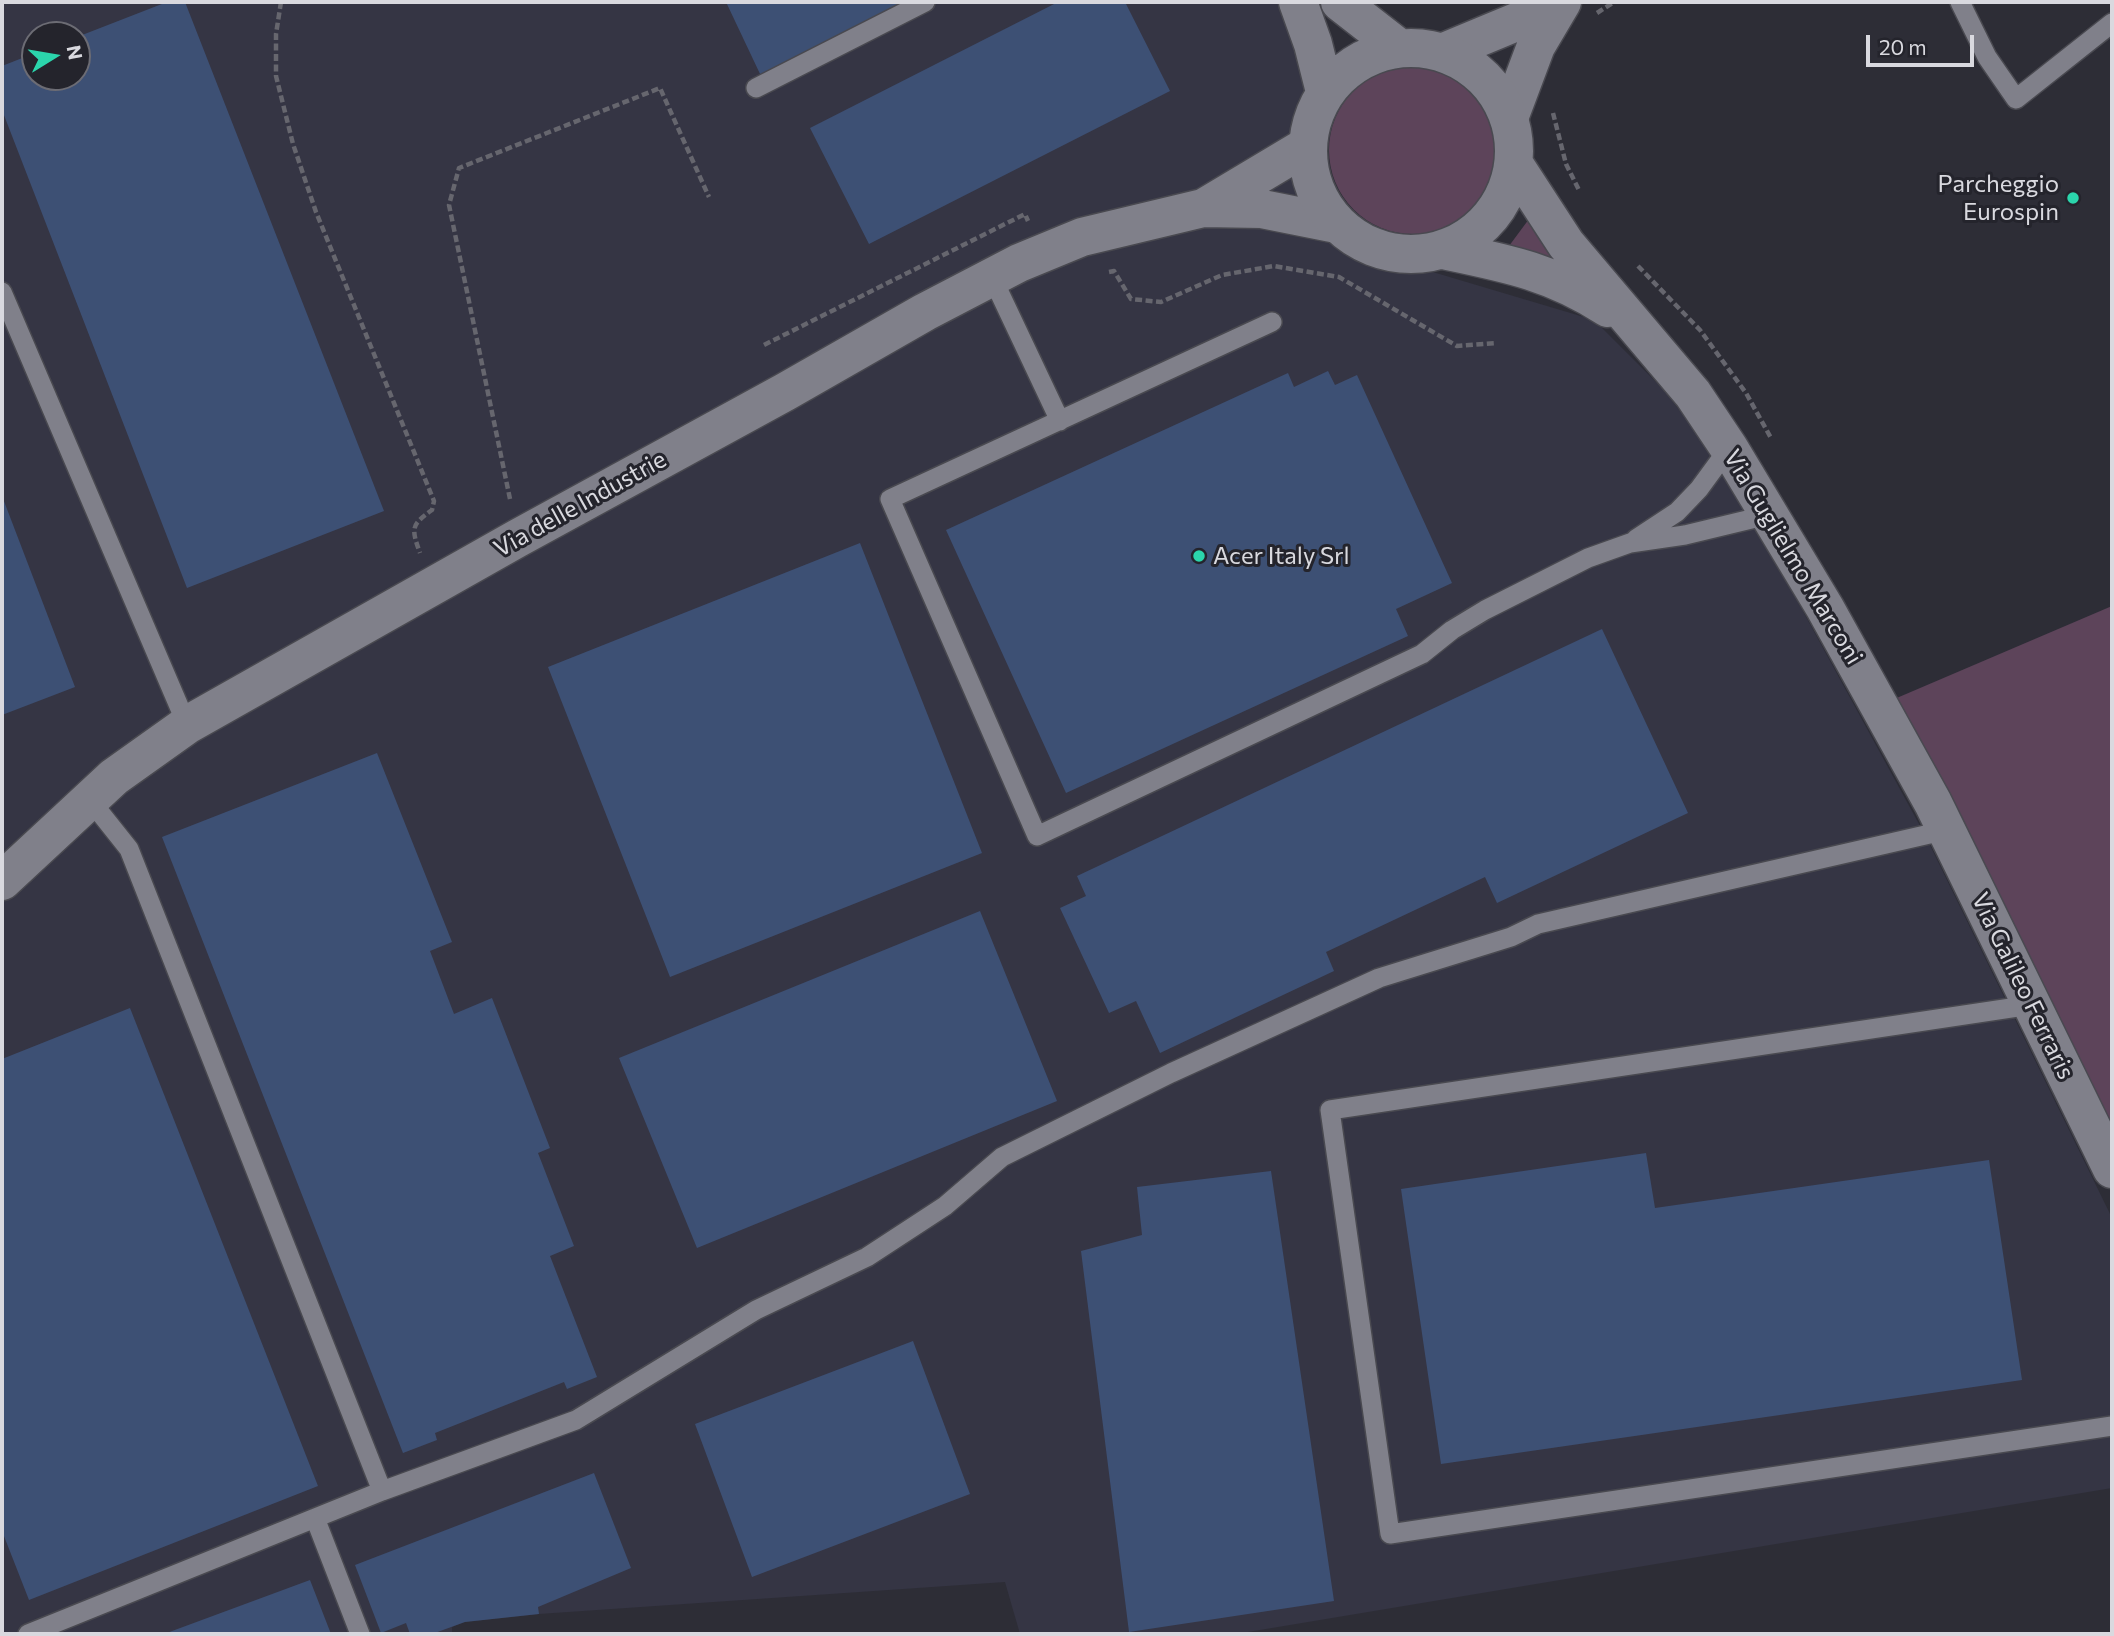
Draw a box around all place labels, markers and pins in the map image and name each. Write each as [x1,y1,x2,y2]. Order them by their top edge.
place label: Parcheggio Eurospin [1937,170,2059,226]
marker: Parcheggio Eurospin [2065,190,2081,206]
place label: Acer Italy Srl [1213,542,1350,570]
marker: Acer Italy Srl [1191,548,1207,564]

